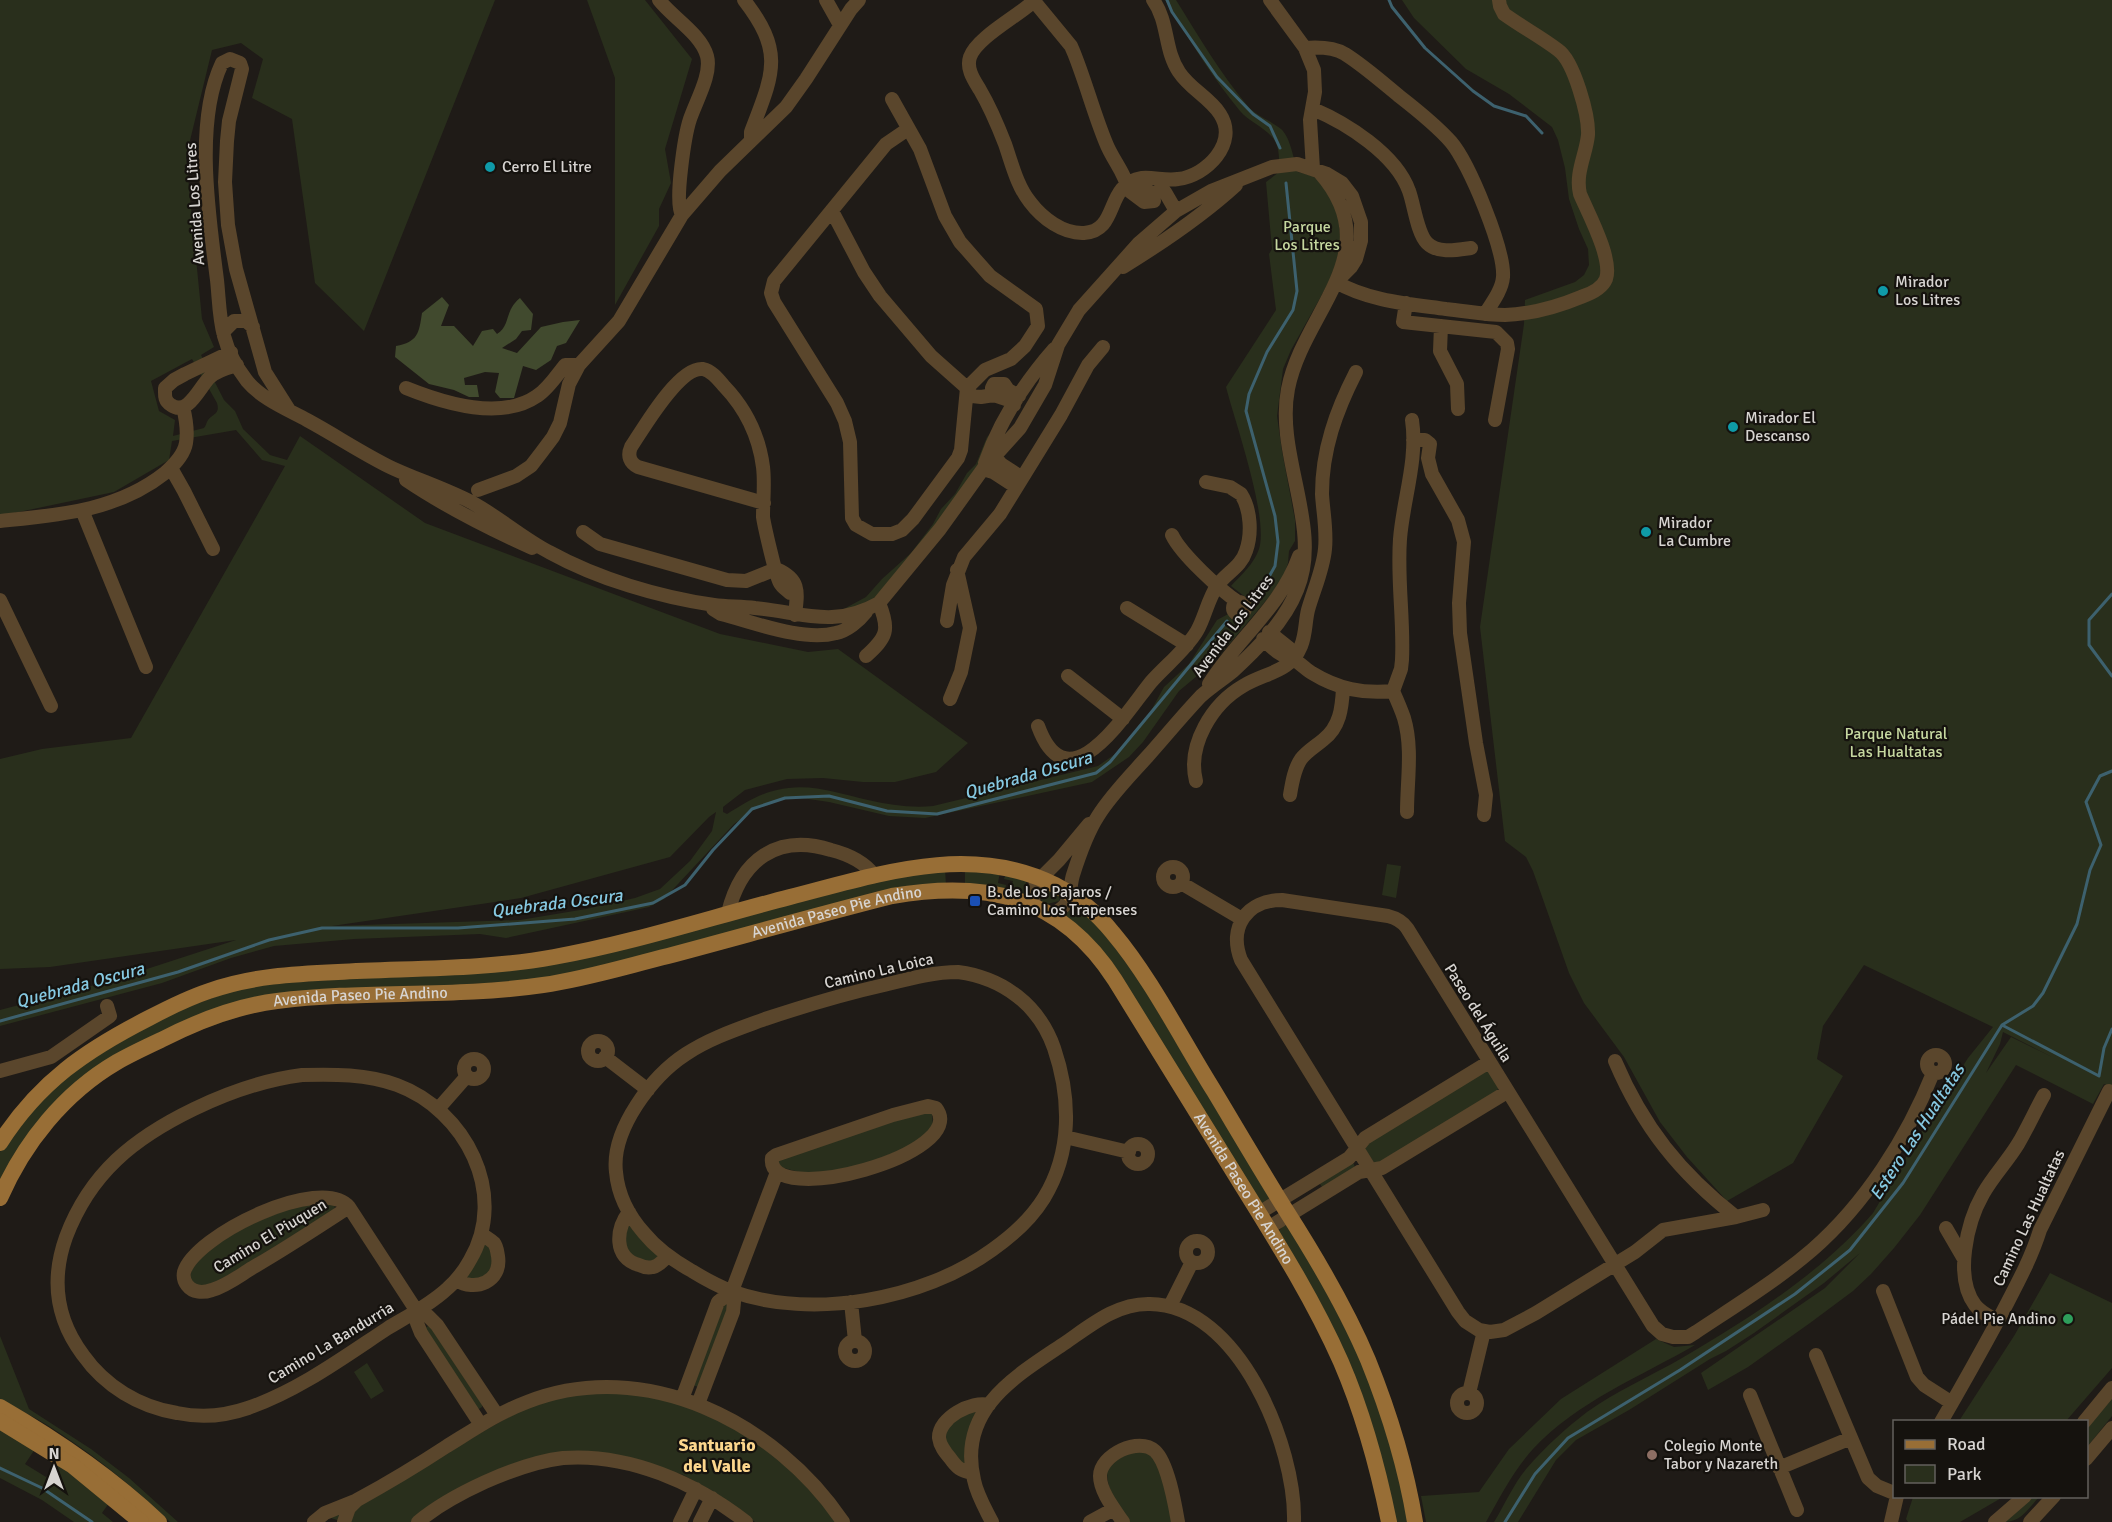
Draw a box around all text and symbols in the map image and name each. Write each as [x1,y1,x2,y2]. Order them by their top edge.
street label: Avenida Los Litres [181,142,209,266]
place label: Cerro El Litre [502,157,592,177]
marker: Cerro El Litre [483,160,497,174]
park label: Parque Los Litres [1274,217,1340,255]
place label: Mirador Los Litres [1895,272,1960,310]
marker: Mirador Los Litres [1876,284,1890,298]
place label: Mirador El Descanso [1745,408,1816,446]
marker: Mirador El Descanso [1726,420,1740,434]
place label: Mirador La Cumbre [1658,513,1731,551]
marker: Mirador La Cumbre [1639,525,1653,539]
street label: Avenida Los Litres [1188,571,1278,681]
park label: Parque Natural Las Hualtatas [1844,724,1948,762]
water label: Quebrada Oscura [962,746,1095,804]
street label: Avenida Paseo Pie Andino [749,882,923,943]
place label: B. de Los Pajaros / Camino Los Trapenses [987,882,1137,920]
water label: Quebrada Oscura [490,884,625,922]
marker: B. de Los Pajaros / Camino Los Trapenses [968,894,982,908]
street label: Camino La Loica [822,949,936,993]
water label: Quebrada Oscura [13,957,147,1013]
street label: Paseo del Águila [1440,960,1516,1066]
street label: Avenida Paseo Pie Andino [272,983,448,1011]
water label: Estero Las Hualtatas [1865,1058,1970,1204]
street label: Avenida Paseo Pie Andino [1189,1109,1298,1268]
street label: Camino Las Hualtatas [1989,1146,2069,1290]
street label: Camino El Piuquen [210,1194,330,1278]
street label: Camino La Bandurria [264,1297,398,1389]
place label: Pádel Pie Andino [1941,1309,2056,1329]
marker: Pádel Pie Andino [2061,1312,2075,1326]
legend [1893,1420,2088,1498]
text: Road [1947,1433,1986,1455]
district label: Santuario del Valle [678,1434,756,1477]
place label: Colegio Monte Tabor y Nazareth [1664,1436,1778,1474]
north arrow [24,1438,84,1498]
text: N [48,1444,60,1464]
marker: Colegio Monte Tabor y Nazareth [1645,1448,1659,1462]
text: Park [1947,1463,1982,1485]

